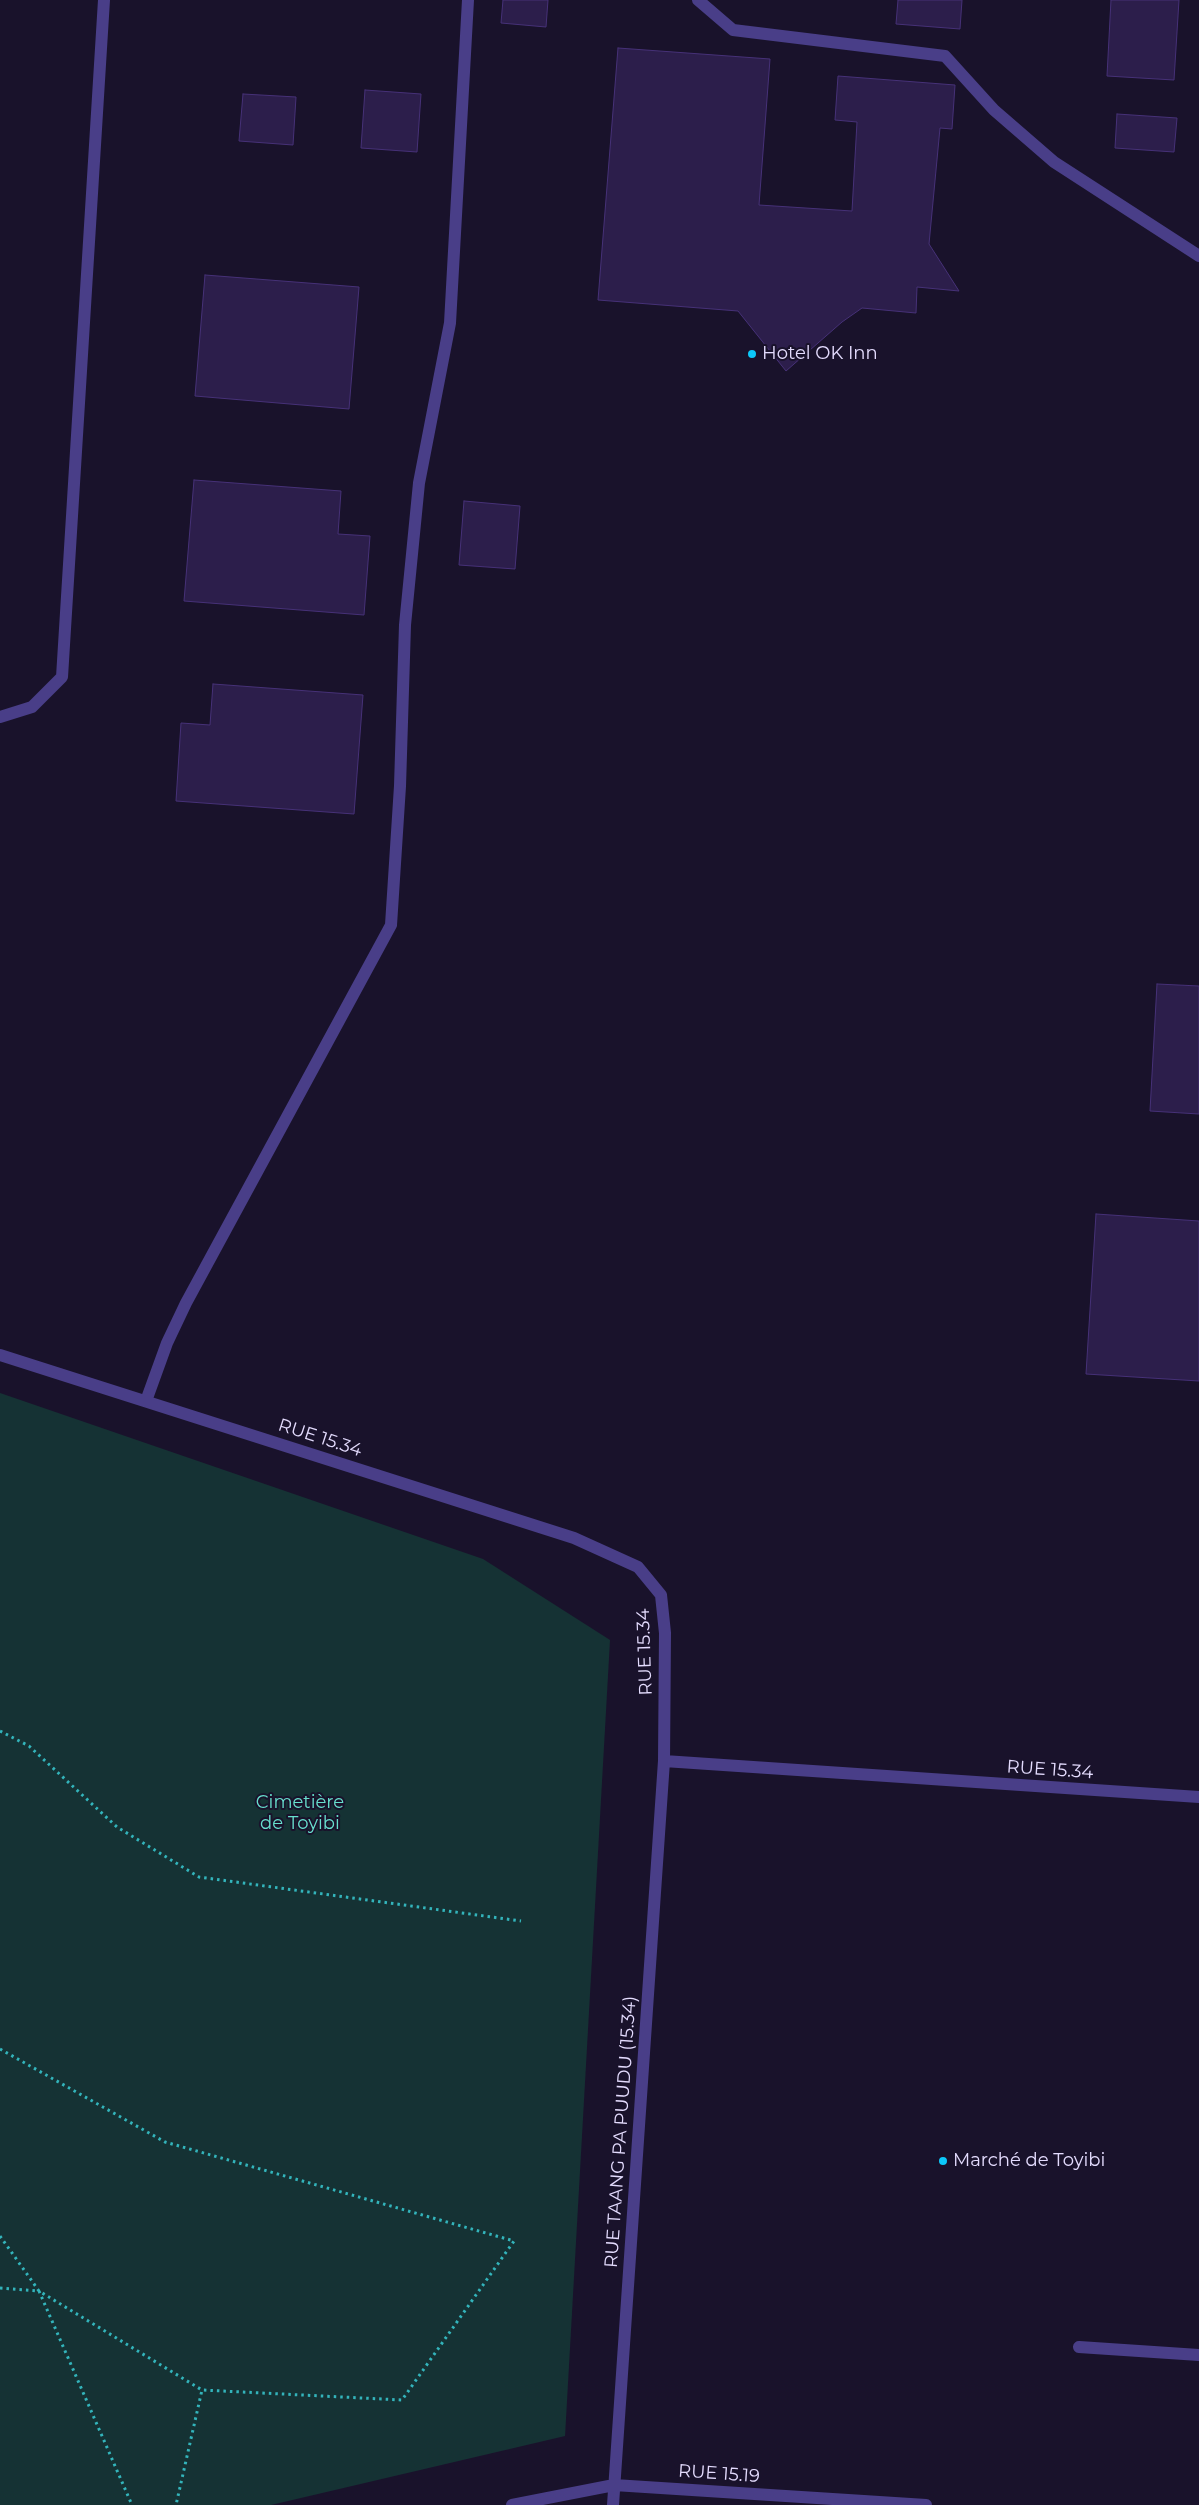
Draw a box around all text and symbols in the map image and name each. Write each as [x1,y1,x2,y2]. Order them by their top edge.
place label: Hotel OK Inn [762,343,878,365]
marker: Hotel OK Inn [746,348,758,360]
street label: RUE 15.34 [275,1414,365,1462]
street label: RUE 15.34 [633,1608,657,1696]
street label: RUE 15.34 [1006,1756,1094,1784]
park label: Cimetière de Toyibi [256,1792,344,1835]
street label: RUE TAANG PA PUUDU (15.34) [601,1995,641,2269]
place label: Marché de Toyibi [953,2150,1105,2172]
marker: Marché de Toyibi [937,2155,949,2167]
street label: RUE 15.19 [677,2460,761,2488]

